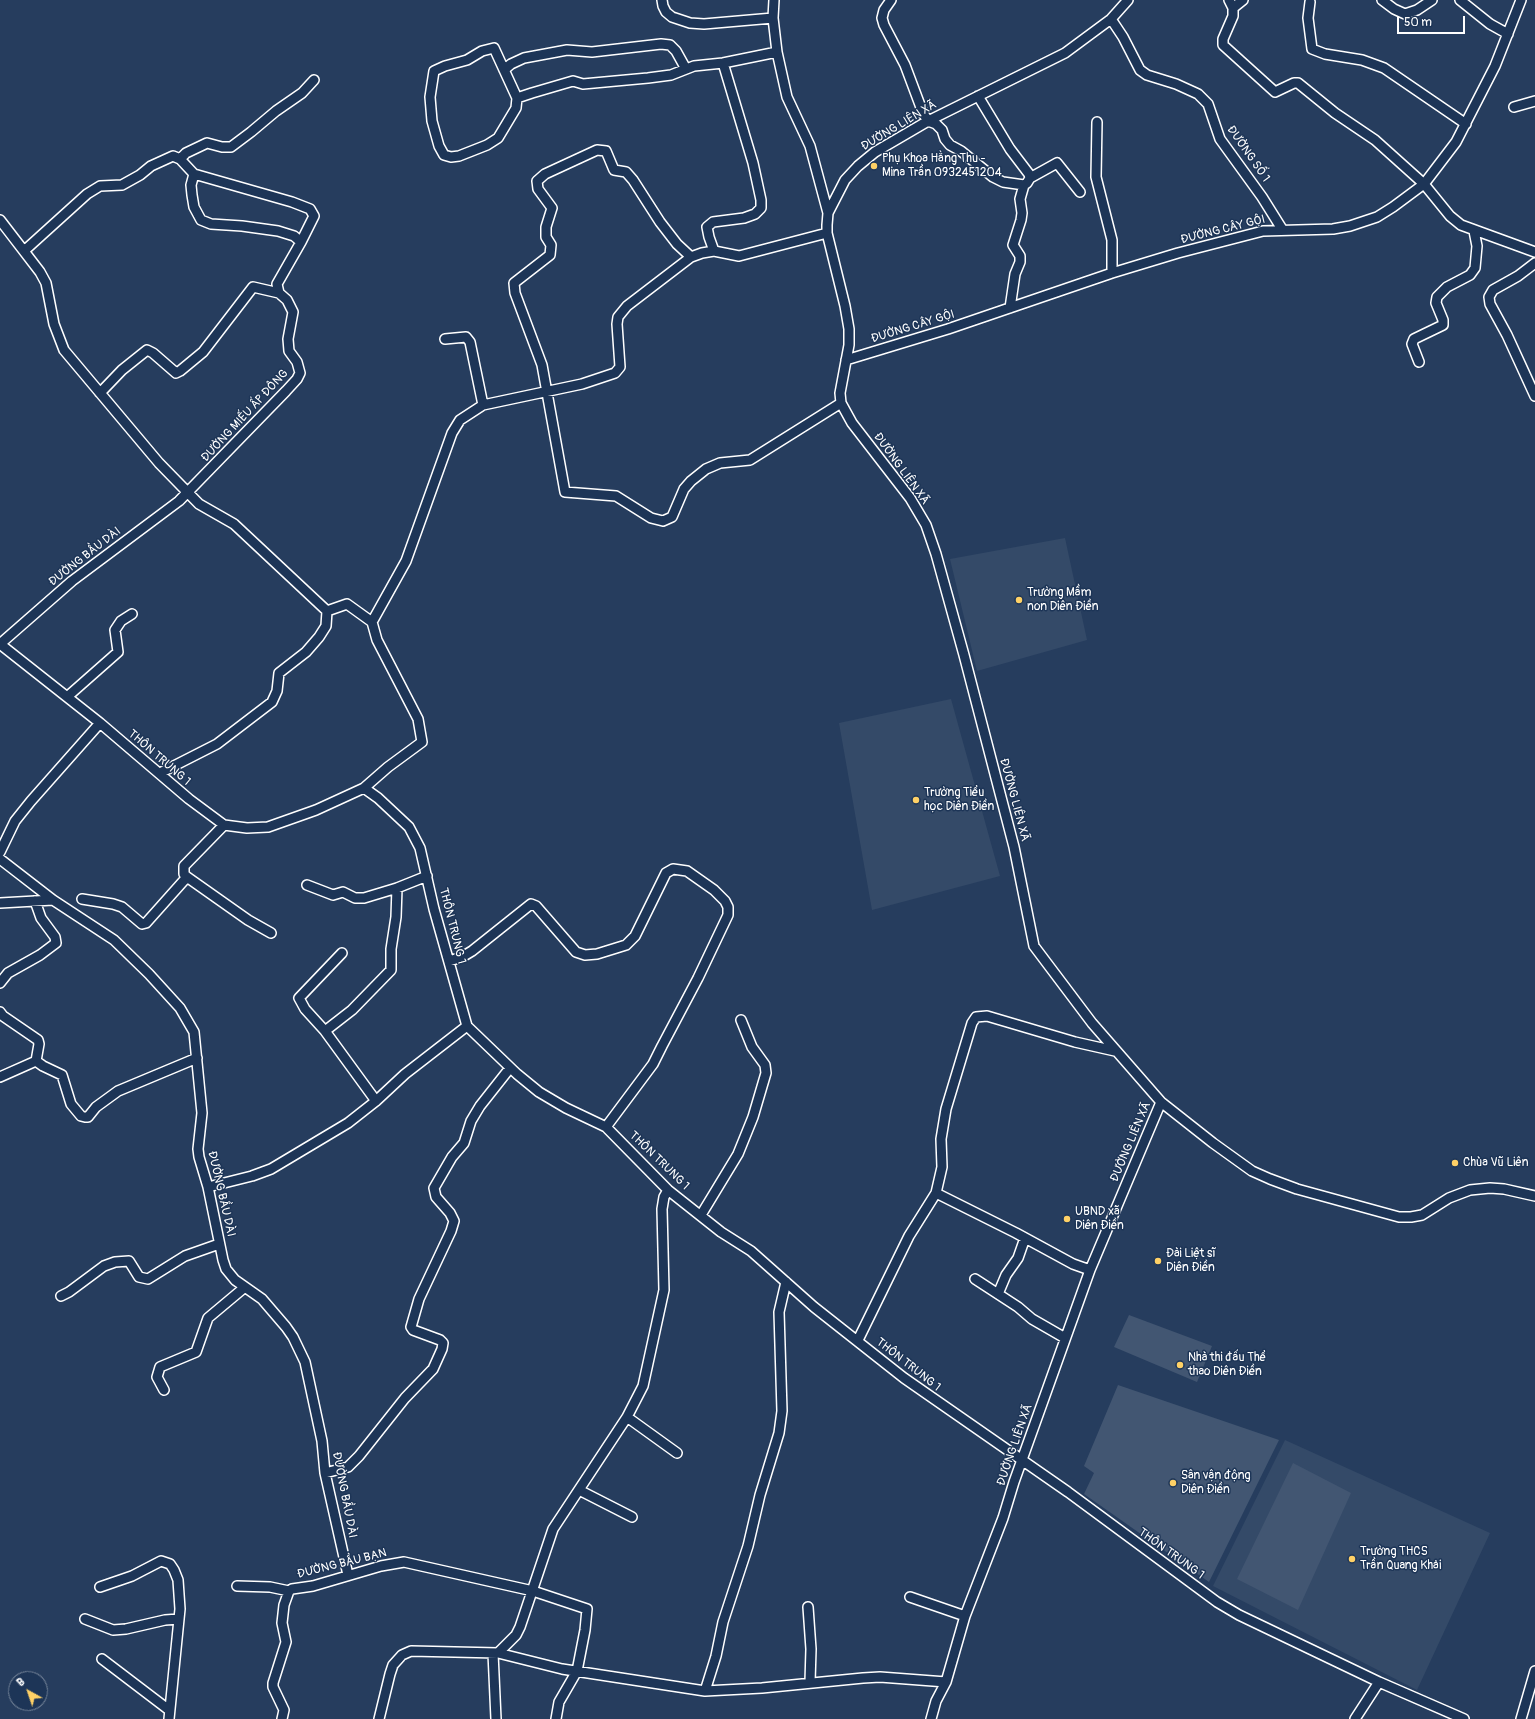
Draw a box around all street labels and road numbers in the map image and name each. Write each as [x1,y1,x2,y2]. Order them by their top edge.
street label: ĐƯỜNG LIÊN XÃ [859,98,939,154]
street label: ĐƯỜNG SỐ 1 [1223,123,1273,185]
street label: ĐƯỜNG CÂY GỘI [1179,213,1267,247]
street label: ĐƯỜNG CÂY GỘI [869,307,957,347]
street label: ĐƯỜNG MIẾU ẤP ĐÔNG [198,367,292,465]
street label: ĐƯỜNG LIÊN XÃ [870,430,932,508]
street label: ĐƯỜNG BẦU DÀI [46,524,124,590]
street label: THÔN TRUNG 1 [125,727,193,789]
street label: ĐƯỜNG LIÊN XÃ [996,757,1032,843]
street label: THÔN TRUNG 1 [436,886,468,966]
street label: ĐƯỜNG LIÊN XÃ [1108,1100,1154,1184]
street label: THÔN TRUNG 1 [626,1129,692,1193]
street label: ĐƯỜNG BẦU DÀI [204,1150,238,1238]
street label: THÔN TRUNG 1 [873,1335,943,1395]
street label: ĐƯỜNG LIÊN XÃ [994,1402,1036,1488]
street label: ĐƯỜNG BẦU DÀI [329,1451,359,1539]
street label: THÔN TRUNG 1 [1135,1525,1207,1583]
street label: ĐƯỜNG BẦU BẠN [296,1546,388,1582]

